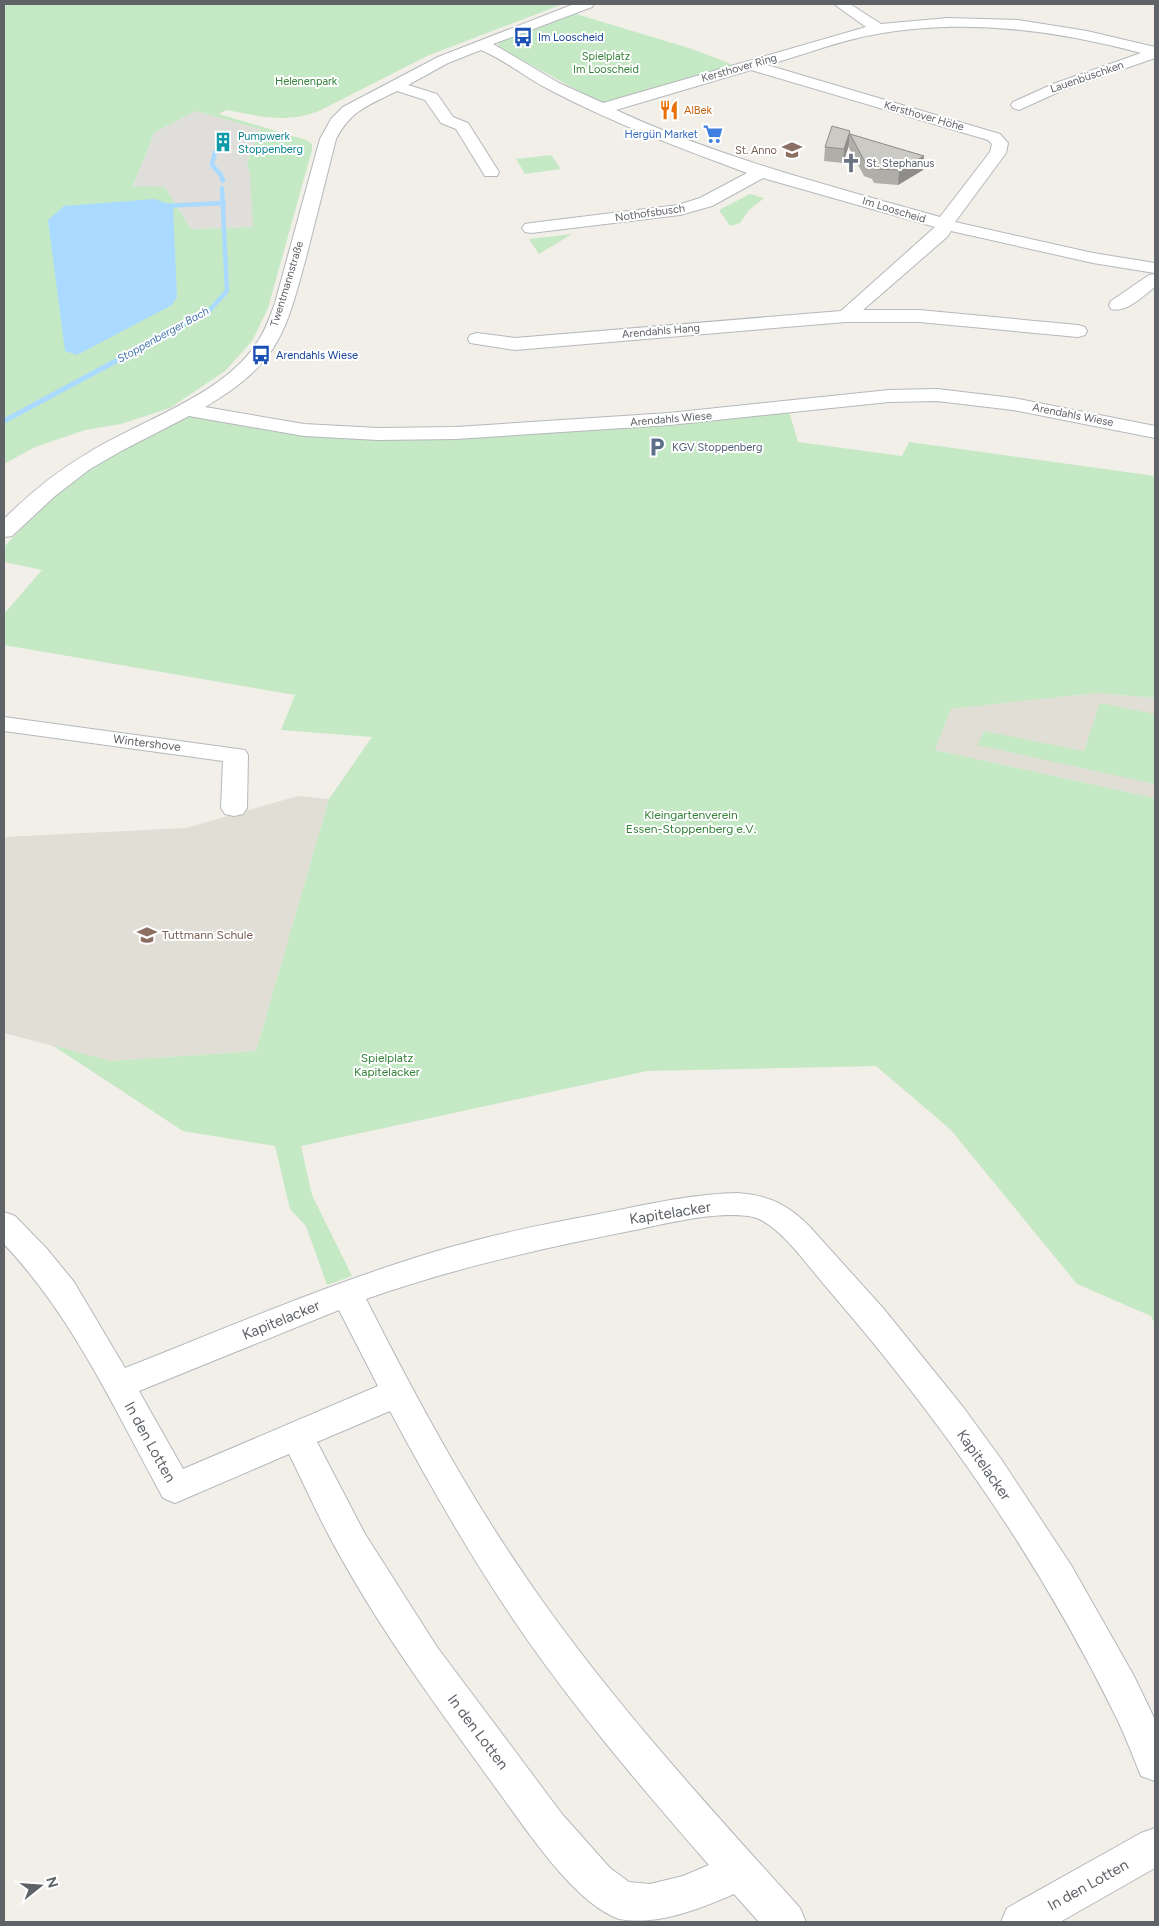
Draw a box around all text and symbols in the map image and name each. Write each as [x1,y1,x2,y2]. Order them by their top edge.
bus stop icon: Im Looscheid [512,26,534,48]
place label: Im Looscheid [538,31,604,44]
park label: Spielplatz Im Looscheid [573,50,639,76]
street label: Kersthover Ring [700,51,778,85]
street label: Lauenbüschken [1049,58,1125,96]
park label: Helenenpark [275,75,338,88]
street label: Kersthover Höhe [882,98,966,134]
restaurant icon: AlBek [658,99,680,121]
place label: AlBek [684,104,713,117]
supermarket icon: Hergün Market [702,123,724,145]
place label: Hergün Market [625,128,698,141]
place label: Pumpwerk Stoppenberg [238,130,303,156]
building icon: Pumpwerk Stoppenberg [212,131,234,153]
school or university icon: St. Anno [781,139,803,161]
place label: St. Anno [735,144,777,157]
church icon: St. Stephanus [840,152,862,174]
place label: St. Stephanus [866,157,934,170]
street label: Im Looscheid [861,194,927,226]
street label: Nothofsbusch [614,202,686,224]
street label: Twentmannstraße [268,240,306,328]
water label: Stoppenberger Bach [115,304,211,366]
street label: Arendahls Hang [621,321,701,341]
bus stop icon: Arendahls Wiese [250,344,272,366]
place label: Arendahls Wiese [276,349,358,362]
street label: Arendahls Wiese [1032,401,1114,429]
street label: Arendahls Wiese [630,409,712,429]
parking icon: KGV Stoppenberg [646,436,668,458]
place label: KGV Stoppenberg [672,441,762,454]
street label: Wintershove [112,732,182,754]
park label: Kleingartenverein Essen-Stoppenberg e.V. [626,808,756,836]
school or university icon: Tuttmann Schule [136,924,158,946]
place label: Tuttmann Schule [162,928,253,942]
park label: Spielplatz Kapitelacker [354,1051,420,1079]
street label: Kapitelacker [628,1198,712,1228]
street label: Kapitelacker [239,1296,323,1344]
street label: In den Lotten [120,1398,180,1486]
street label: Kapitelacker [953,1426,1015,1504]
street label: In den Lotten [444,1691,512,1773]
street label: In den Lotten [1044,1855,1132,1915]
north arrow [15,1861,65,1911]
text: N [42,1875,62,1890]

